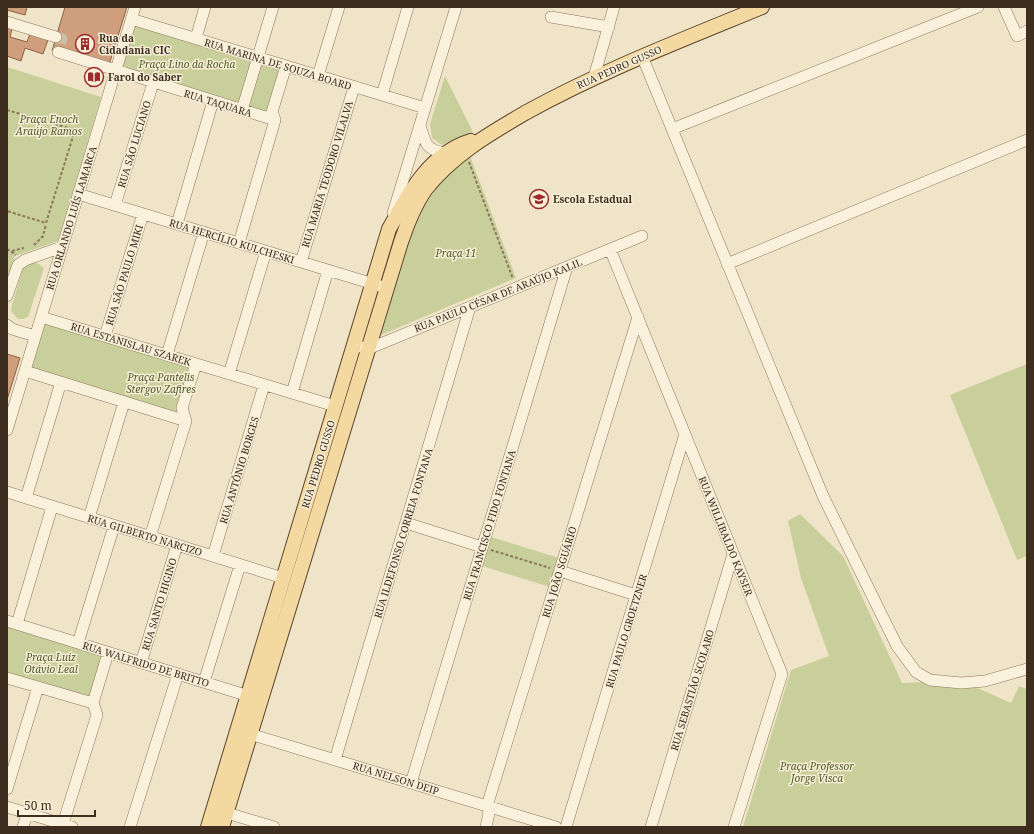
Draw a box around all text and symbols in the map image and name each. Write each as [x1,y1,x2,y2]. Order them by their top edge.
place label: Rua da Cidadania CIC [99,31,171,57]
building icon: Rua da Cidadania CIC [74,33,96,55]
street label: RUA MARINA DE SOUZA BOARD [203,35,353,93]
street label: RUA PEDRO GUSSO [574,42,664,92]
park label: Praça Lino da Rocha [138,57,235,71]
library icon: Farol do Saber [83,66,105,88]
place label: Farol do Saber [108,70,183,84]
street label: RUA TAQUARA [182,86,255,120]
street label: RUA MARIA TEODORO VILALVA [298,98,356,249]
street label: RUA SÃO LUCIANO [114,99,154,189]
park label: Praça Enoch Araújo Ramos [15,112,83,138]
street label: RUA ORLANDO LUÍS LAMARCA [42,144,100,292]
school or university icon: Escola Estadual [528,188,550,210]
place label: Escola Estadual [553,192,632,206]
street label: RUA HERCÍLIO KULCHESKI [168,215,297,267]
street label: RUA SÃO PAULO MIKI [102,223,146,327]
park label: Praça 11 [435,246,476,260]
street label: RUA PAULO CÉSAR DE ARAÚJO KALIL [412,255,584,335]
street label: RUA ESTANISLAU SZAREK [69,319,194,369]
park label: Praça Pantelis Stergov Zafires [126,370,196,396]
street label: RUA ANTÔNIO BORGES [216,415,262,525]
street label: RUA PEDRO GUSSO [298,418,338,510]
street label: RUA ILDEFONSO CORREIA FONTANA [370,445,436,620]
street label: RUA FRANCISCO FIDO FONTANA [459,447,519,602]
street label: RUA WILLIBALDO KAYSER [696,474,757,598]
street label: RUA GILBERTO NARCIZO [86,511,204,559]
street label: RUA JOÃO SGUÁRIO [538,525,580,619]
street label: RUA SANTO HIGINO [138,556,180,652]
street label: RUA PAULO GROETZNER [602,572,650,690]
street label: RUA SEBASTIÃO SCOLARO [667,628,717,752]
street label: RUA WALFRIDO DE BRITTO [81,638,211,690]
park label: Praça Luiz Otávio Leal [24,650,78,676]
street label: RUA NELSON DEIP [351,758,441,798]
park label: Praça Professor Jorge Visca [779,759,854,785]
scale bar [18,792,95,818]
text: 50 m [24,797,52,814]

